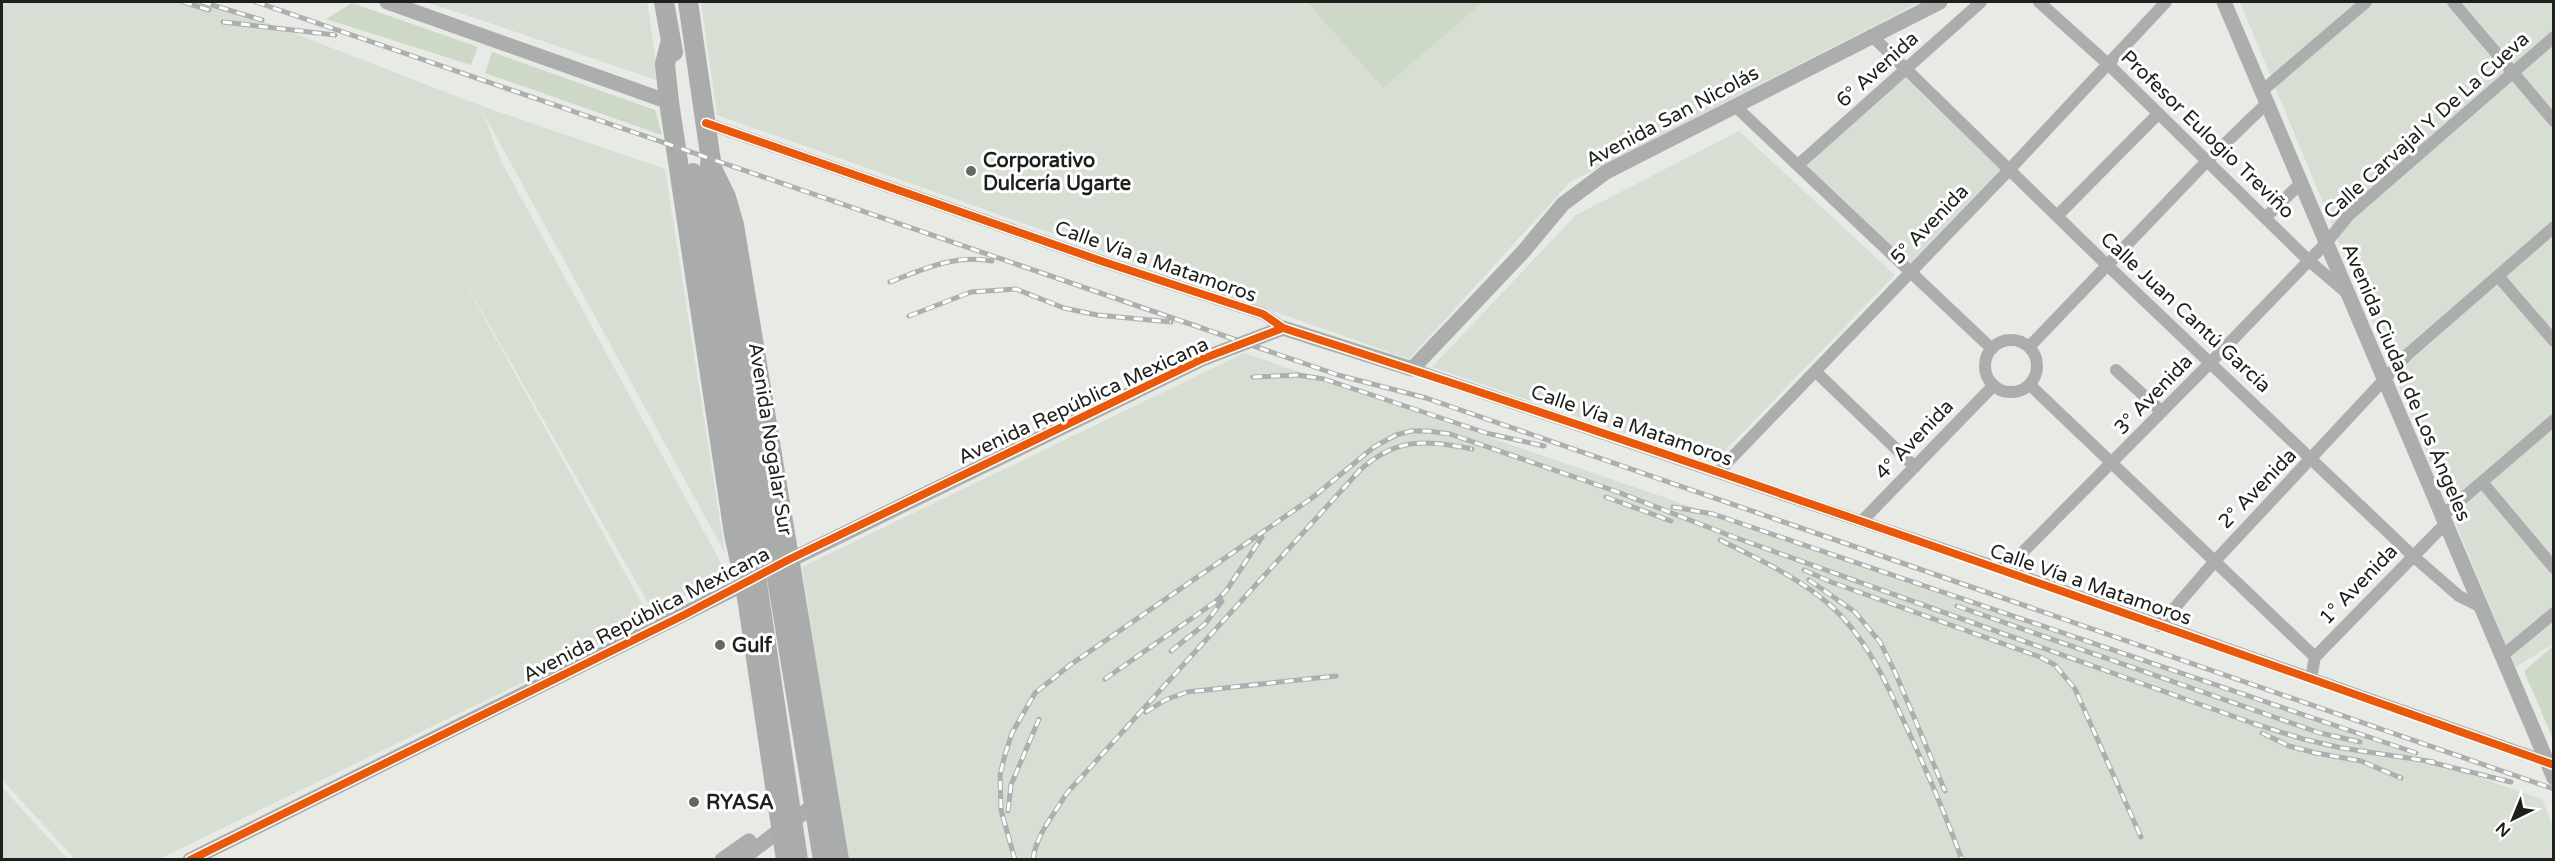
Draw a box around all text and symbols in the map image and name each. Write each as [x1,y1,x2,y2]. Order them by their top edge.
street label: 6° Avenida [1832,27,1924,113]
street label: Calle Carvajal Y De La Cueva [2319,27,2534,225]
street label: Profesor Eulogio Treviño [2116,46,2299,224]
street label: Avenida San Nicolás [1582,61,1763,173]
place label: Corporativo Dulcería Ugarte [983,149,1131,196]
marker: Corporativo Dulcería Ugarte [964,164,978,178]
street label: 5° Avenida [1886,180,1974,270]
street label: Calle Vía a Matamoros [1052,216,1260,308]
street label: Calle Juan Cantú García [2095,227,2276,398]
street label: Avenida Ciudad de Los Ángeles [2337,240,2477,525]
street label: Avenida República Mexicana [954,332,1212,470]
street label: Avenida Nogalar Sur [743,341,797,538]
street label: 3° Avenida [2110,350,2198,440]
street label: Calle Vía a Matamoros [1528,380,1736,472]
street label: 4° Avenida [1871,395,1959,485]
street label: 2° Avenida [2214,444,2302,534]
street label: Calle Vía a Matamoros [1987,539,2195,631]
street label: 1° Avenida [2315,540,2403,630]
street label: Avenida República Mexicana [519,542,774,688]
place label: Gulf [732,634,772,658]
marker: Gulf [713,638,727,652]
north arrow [2483,789,2543,849]
place label: RYASA [706,791,774,815]
marker: RYASA [687,795,701,809]
text: N [2492,818,2515,841]

